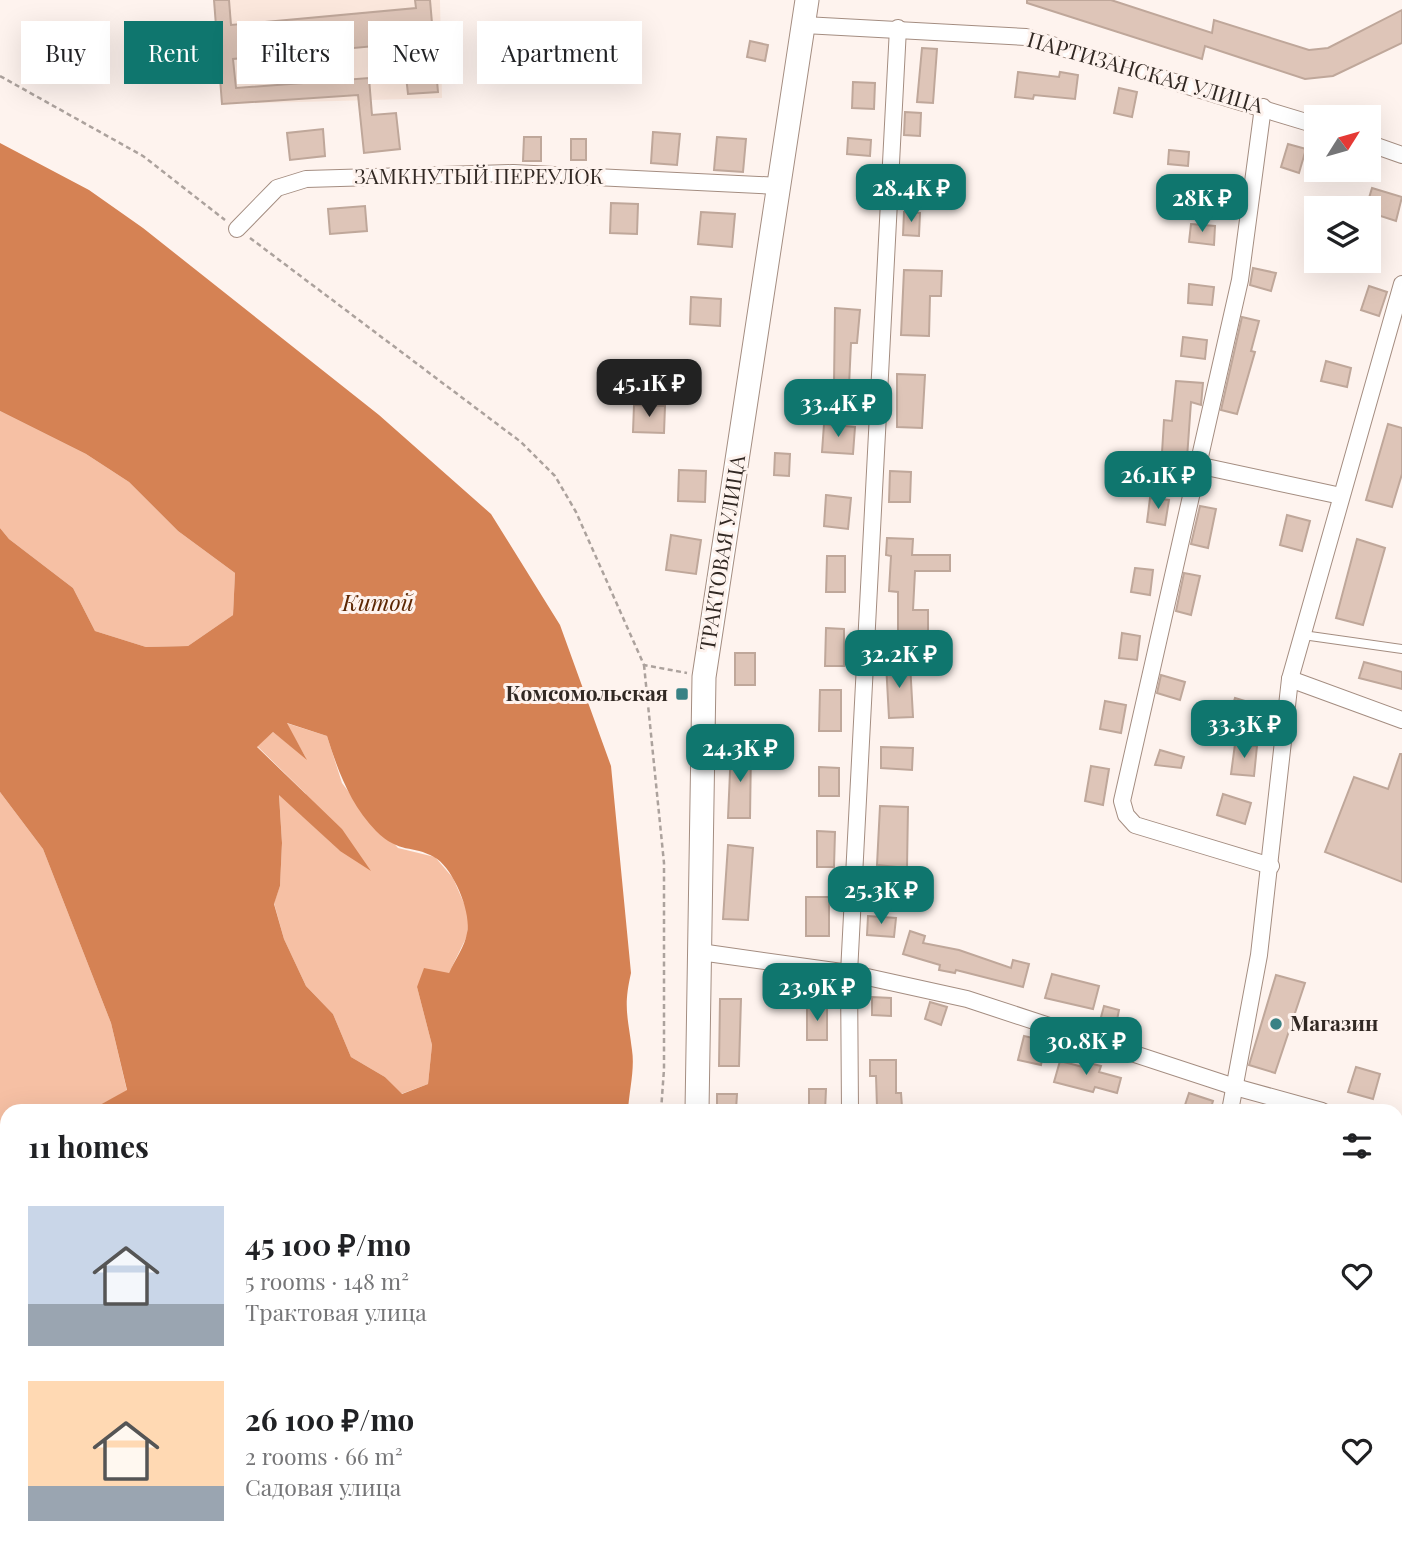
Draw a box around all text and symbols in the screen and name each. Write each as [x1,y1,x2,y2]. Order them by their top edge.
chip: Buy [21,21,110,84]
chip: Rent [124,21,223,84]
chip: Filters [237,21,354,84]
chip: New [368,21,463,84]
chip: Apartment [477,21,642,84]
street label: ПАРТИЗАНСКАЯ УЛИЦА [1024,24,1267,118]
north arrow [1304,105,1381,182]
map controls [1304,105,1381,273]
street label: ЗАМКНУТЫЙ ПЕРЕУЛОК [354,161,604,189]
pin: 28.4K ₽ [846,164,976,224]
text: 28.4K ₽ [872,171,950,202]
pin: 28K ₽ [1153,174,1251,234]
text: 28K ₽ [1172,181,1232,212]
button: layers [1304,196,1381,273]
pin: 45.1K ₽ [584,360,714,419]
text: 45.1K ₽ [613,366,685,397]
pin: 33.4K ₽ [773,380,903,439]
text: 33.4K ₽ [800,386,876,417]
street label: ТРАКТОВАЯ УЛИЦА [692,452,750,652]
pin: 26.1K ₽ [1093,452,1223,511]
text: 26.1K ₽ [1121,458,1195,489]
water label: Китой [341,586,415,617]
pin: 32.2K ₽ [834,630,964,690]
text: 32.2K ₽ [861,637,937,668]
place label: Комсомольская [506,678,668,706]
marker: Комсомольская [674,686,690,702]
pin: 33.3K ₽ [1179,700,1309,760]
text: 33.3K ₽ [1207,707,1281,738]
pin: 24.3K ₽ [675,724,805,784]
text: 24.3K ₽ [702,731,778,762]
pin: 25.3K ₽ [816,866,946,926]
text: 25.3K ₽ [844,873,918,904]
pin: 23.9K ₽ [752,964,882,1023]
text: 23.9K ₽ [779,970,855,1001]
place label: Магазин [1290,1008,1378,1036]
marker: Магазин [1268,1016,1284,1032]
pin: 30.8K ₽ [1021,1018,1151,1077]
text: 30.8K ₽ [1046,1024,1126,1055]
text: 11 homes [28,1126,149,1166]
icon: filters [1338,1127,1376,1165]
text: 45 100 ₽/mo [245,1224,411,1264]
icon: home [84,1234,168,1318]
icon: heart [1338,1257,1376,1295]
text: 5 rooms · 148 m² [245,1265,409,1296]
text: Трактовая улица [245,1296,427,1327]
text: 26 100 ₽/mo [245,1399,414,1439]
icon: home [84,1409,168,1493]
icon: heart [1338,1432,1376,1470]
text: 2 rooms · 66 m² [245,1440,403,1471]
text: Садовая улица [245,1471,401,1502]

